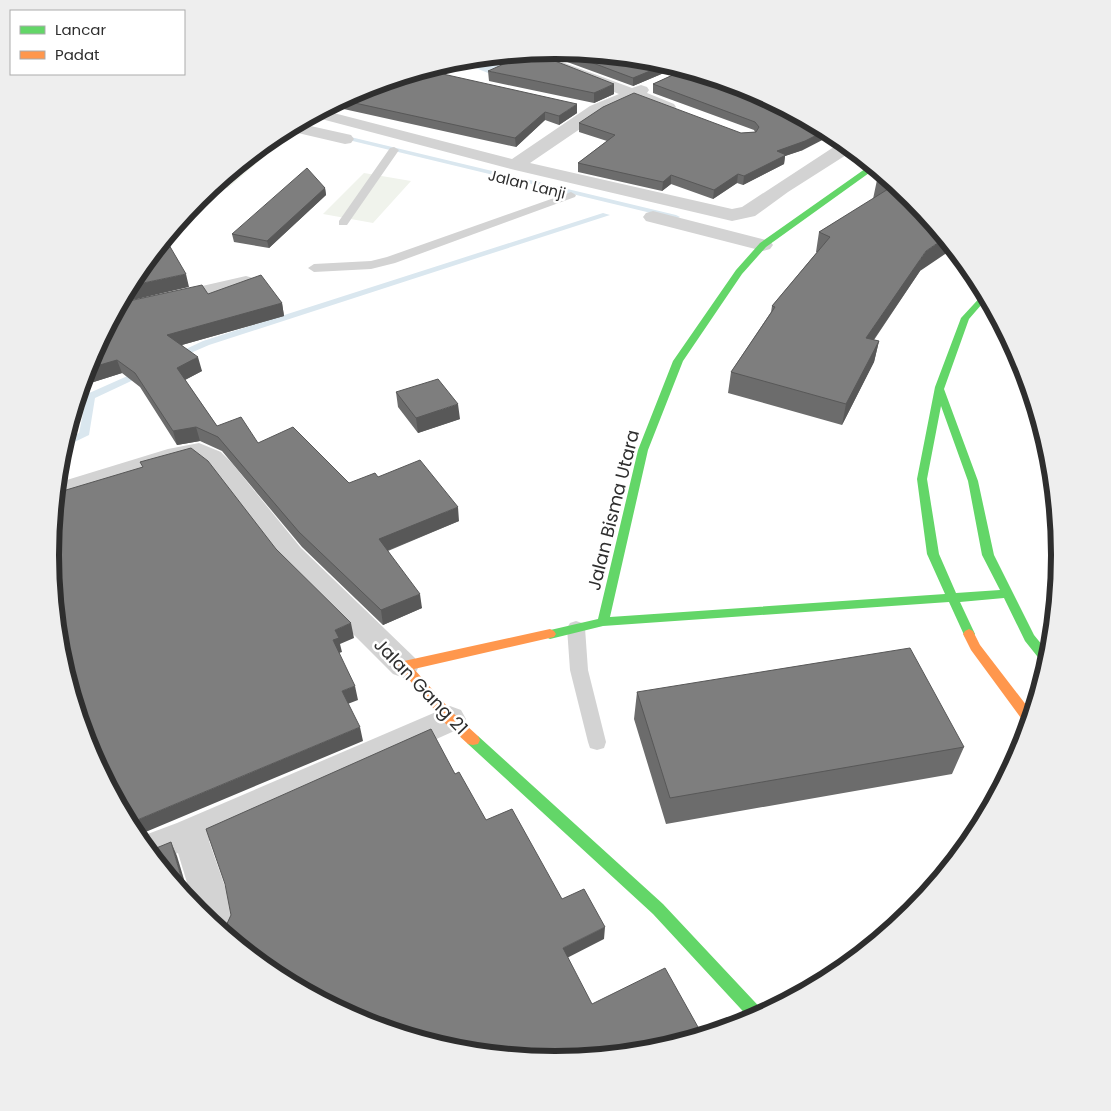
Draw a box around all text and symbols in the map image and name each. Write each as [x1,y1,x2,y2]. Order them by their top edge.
legend [10,10,185,75]
text: Lancar [55,19,106,40]
text: Padat [55,44,100,65]
street label: Jalan Lanji [486,164,568,204]
street label: Jalan Bisma Utara [581,427,645,593]
street label: Jalan Gang 21 [368,632,474,740]

